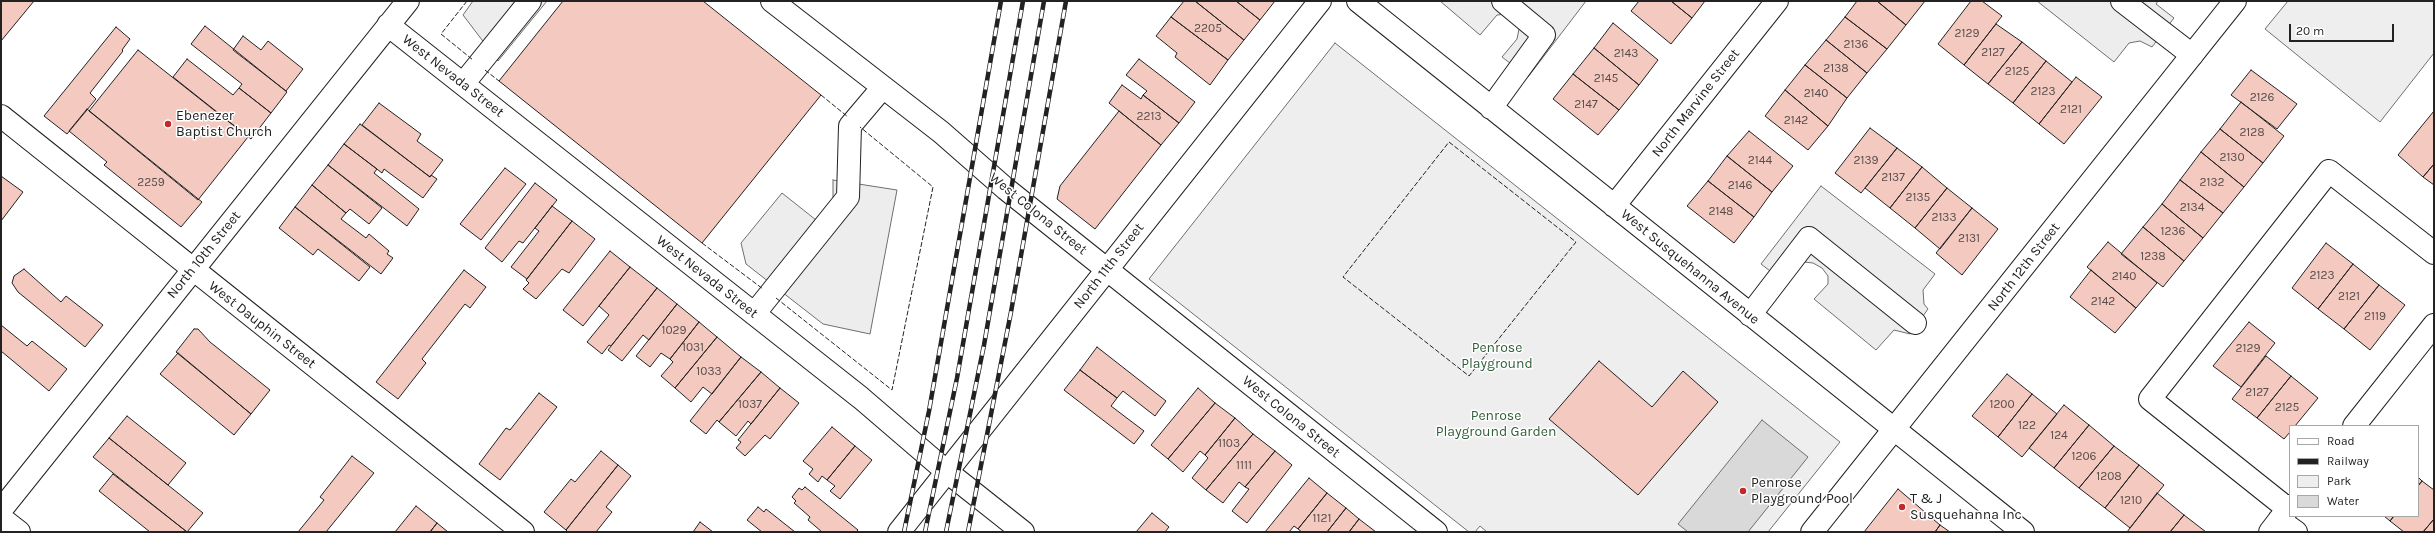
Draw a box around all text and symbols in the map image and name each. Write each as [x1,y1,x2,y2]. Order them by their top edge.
scale bar [2291,16,2396,42]
house number: 2205 [1194,22,1222,36]
text: 20 m [2296,24,2324,38]
house number: 2129 [1955,27,1979,41]
street label: West Nevada Street [399,31,507,121]
house number: 2136 [1844,38,1868,52]
street label: North Marvine Street [1649,46,1743,160]
house number: 2127 [1981,46,2005,60]
house number: 2143 [1614,47,1638,61]
house number: 2138 [1823,62,1849,76]
house number: 2125 [2005,65,2029,79]
house number: 2145 [1594,72,1618,86]
house number: 2123 [2031,85,2055,99]
house number: 2140 [1804,87,1828,101]
house number: 2126 [2250,91,2274,105]
house number: 2147 [1574,98,1598,112]
house number: 2121 [2060,103,2082,117]
place label: Ebenezer Baptist Church [176,108,272,140]
house number: 2213 [1137,110,1161,124]
house number: 2142 [1784,114,1808,128]
marker: Ebenezer Baptist Church [163,119,173,129]
house number: 2128 [2239,126,2265,140]
house number: 2130 [2219,151,2245,165]
house number: 2144 [1748,154,1772,168]
house number: 2139 [1854,154,1878,168]
street label: West Colona Street [986,169,1090,259]
house number: 2137 [1881,171,1905,185]
house number: 2259 [137,176,165,190]
house number: 2132 [2200,176,2224,190]
house number: 2146 [1728,179,1752,193]
house number: 2135 [1906,191,1930,205]
house number: 2134 [2180,201,2204,215]
house number: 2148 [1709,205,1733,219]
street label: West Susquehanna Avenue [1617,206,1763,328]
street label: North 10th Street [164,208,244,302]
house number: 2133 [1931,211,1957,225]
street label: North 12th Street [1984,219,2064,315]
street label: North 11th Street [1070,220,1148,312]
house number: 1236 [2161,225,2185,239]
street label: West Nevada Street [653,232,761,322]
house number: 2131 [1958,232,1980,246]
house number: 1238 [2140,250,2166,264]
house number: 2123 [2310,269,2334,283]
house number: 2140 [2112,270,2136,284]
street label: West Dauphin Street [205,278,319,372]
house number: 2121 [2338,290,2360,304]
house number: 2142 [2091,295,2115,309]
house number: 2119 [2364,310,2386,324]
house number: 1029 [661,324,687,338]
park label: Penrose Playground [1461,340,1533,372]
house number: 1031 [682,341,704,355]
house number: 2129 [2236,342,2260,356]
house number: 1033 [696,365,722,379]
street label: West Colona Street [1239,372,1343,462]
house number: 2127 [2245,386,2269,400]
house number: 1037 [738,398,762,412]
house number: 1200 [1989,398,2015,412]
house number: 2125 [2275,401,2299,415]
park label: Penrose Playground Garden [1436,408,1556,440]
house number: 122 [2018,419,2036,433]
legend [2289,425,2419,517]
house number: 124 [2050,429,2068,443]
text: Road [2327,434,2355,448]
house number: 1103 [1218,437,1240,451]
house number: 1206 [2072,450,2096,464]
text: Railway [2327,454,2369,468]
house number: 1111 [1236,459,1252,473]
house number: 1208 [2096,470,2122,484]
text: Park [2327,474,2351,488]
place label: Penrose Playground Pool [1751,475,1853,508]
marker: Penrose Playground Pool [1738,486,1748,496]
place label: T & J Susquehanna Inc [1910,491,2022,524]
house number: 1210 [2120,494,2142,508]
text: Water [2327,494,2359,508]
marker: T & J Susquehanna Inc [1897,502,1907,512]
house number: 1121 [1313,512,1331,526]

